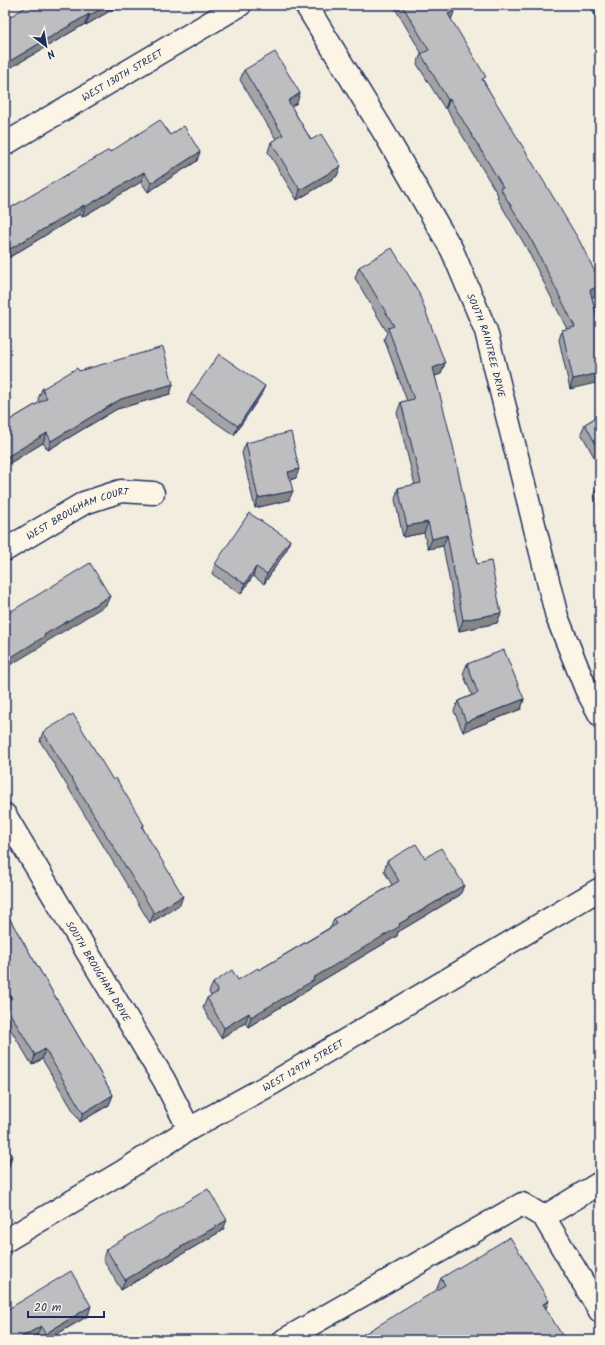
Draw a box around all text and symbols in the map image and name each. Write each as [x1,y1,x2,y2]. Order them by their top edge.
north arrow [26,26,66,66]
text: N [43,44,58,63]
street label: WEST 130TH STREET [79,45,168,106]
street label: SOUTH RAINTREE DRIVE [462,291,510,401]
street label: WEST BROUGHAM COURT [23,484,131,545]
street label: SOUTH BROUGHAM DRIVE [61,918,135,1026]
street label: WEST 129TH STREET [260,1035,348,1096]
scale bar [28,1293,104,1319]
text: 20 m [34,1298,62,1317]

